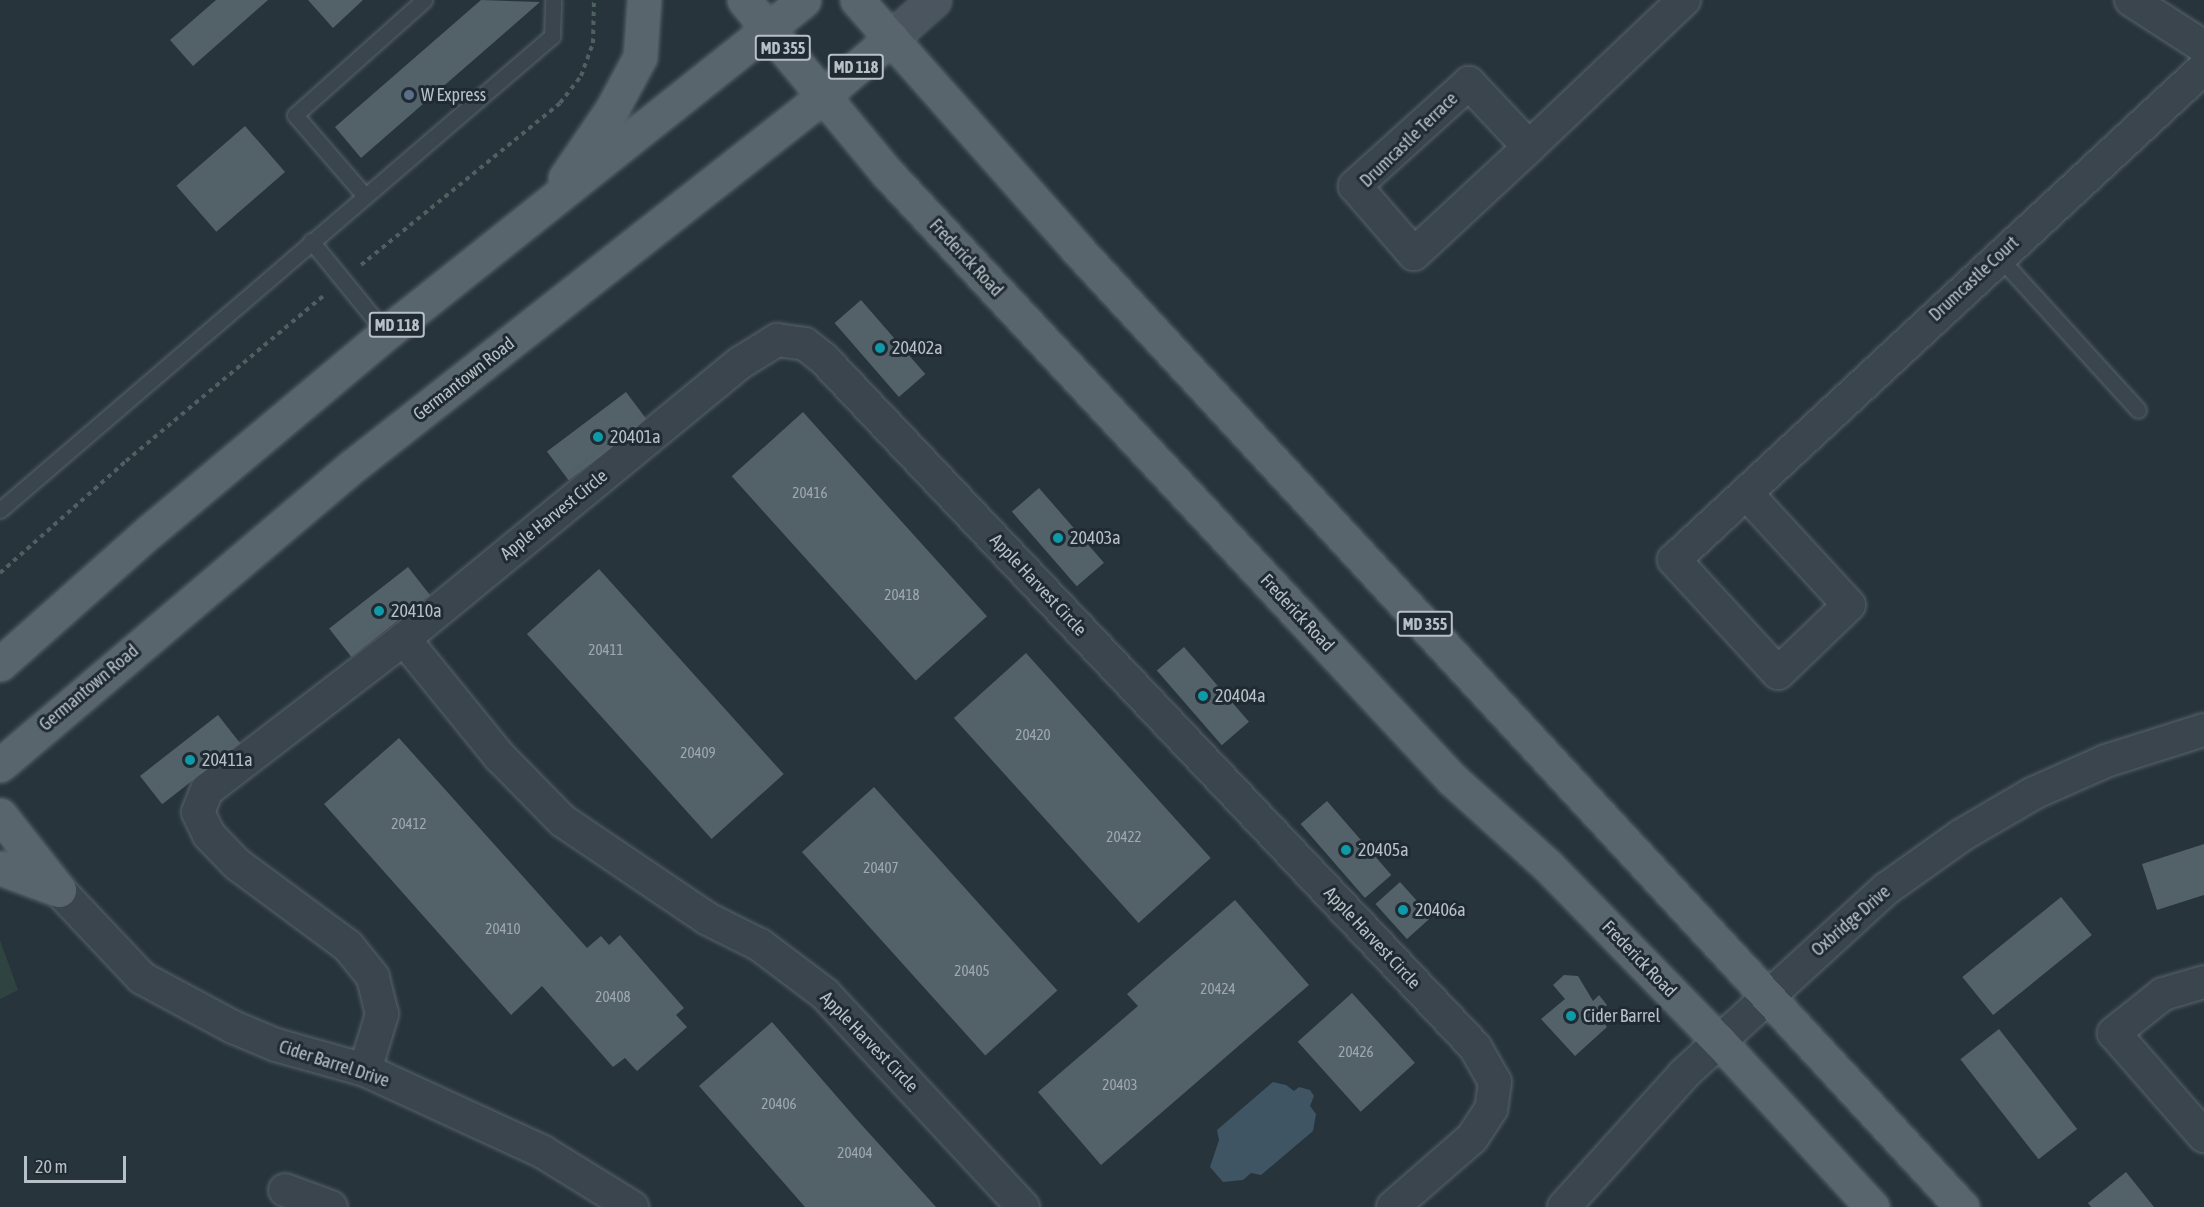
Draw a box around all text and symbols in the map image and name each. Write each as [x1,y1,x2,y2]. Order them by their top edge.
road number: MD 355 [754,35,812,61]
road number: MD 118 [828,54,884,80]
place label: W Express [421,84,486,106]
marker: W Express [402,88,416,102]
street label: Drumcastle Terrace [1356,88,1462,192]
street label: Frederick Road [925,215,1007,301]
street label: Drumcastle Court [1925,232,2023,326]
road number: MD 118 [368,312,426,338]
street label: Germantown Road [409,333,519,425]
place label: 20402a [892,337,943,359]
marker: 20402a [873,341,887,355]
place label: 20401a [610,426,661,448]
marker: 20401a [591,430,605,444]
street label: Apple Harvest Circle [496,465,612,565]
house number: 20416 [792,484,828,502]
place label: 20403a [1070,527,1121,549]
street label: Apple Harvest Circle [985,529,1091,641]
marker: 20403a [1051,531,1065,545]
street label: Frederick Road [1256,570,1338,656]
house number: 20418 [884,586,920,604]
place label: 20410a [391,600,442,622]
marker: 20410a [372,604,386,618]
road number: MD 355 [1396,611,1454,637]
street label: Germantown Road [35,640,143,736]
house number: 20411 [588,641,624,659]
place label: 20404a [1215,685,1266,707]
marker: 20404a [1196,689,1210,703]
house number: 20420 [1015,726,1051,744]
house number: 20409 [680,744,716,762]
place label: 20411a [202,749,253,771]
marker: 20411a [183,753,197,767]
house number: 20412 [391,815,427,833]
house number: 20422 [1106,828,1142,846]
place label: 20405a [1358,839,1409,861]
marker: 20405a [1339,843,1353,857]
house number: 20407 [863,859,899,877]
street label: Oxbridge Drive [1807,881,1895,961]
street label: Apple Harvest Circle [1319,882,1425,994]
place label: 20406a [1415,899,1466,921]
marker: 20406a [1396,903,1410,917]
street label: Frederick Road [1597,916,1681,1002]
house number: 20410 [485,920,521,938]
house number: 20405 [954,962,990,980]
house number: 20424 [1200,980,1236,998]
street label: Apple Harvest Circle [816,987,922,1097]
house number: 20408 [595,988,631,1006]
place label: Cider Barrel [1583,1005,1660,1027]
marker: Cider Barrel [1564,1009,1578,1023]
street label: Cider Barrel Drive [276,1036,392,1092]
house number: 20426 [1338,1043,1374,1061]
house number: 20403 [1102,1076,1138,1094]
house number: 20406 [761,1095,797,1113]
scale bar [27,1144,129,1182]
house number: 20404 [837,1144,873,1162]
text: 20 m [35,1156,67,1177]

